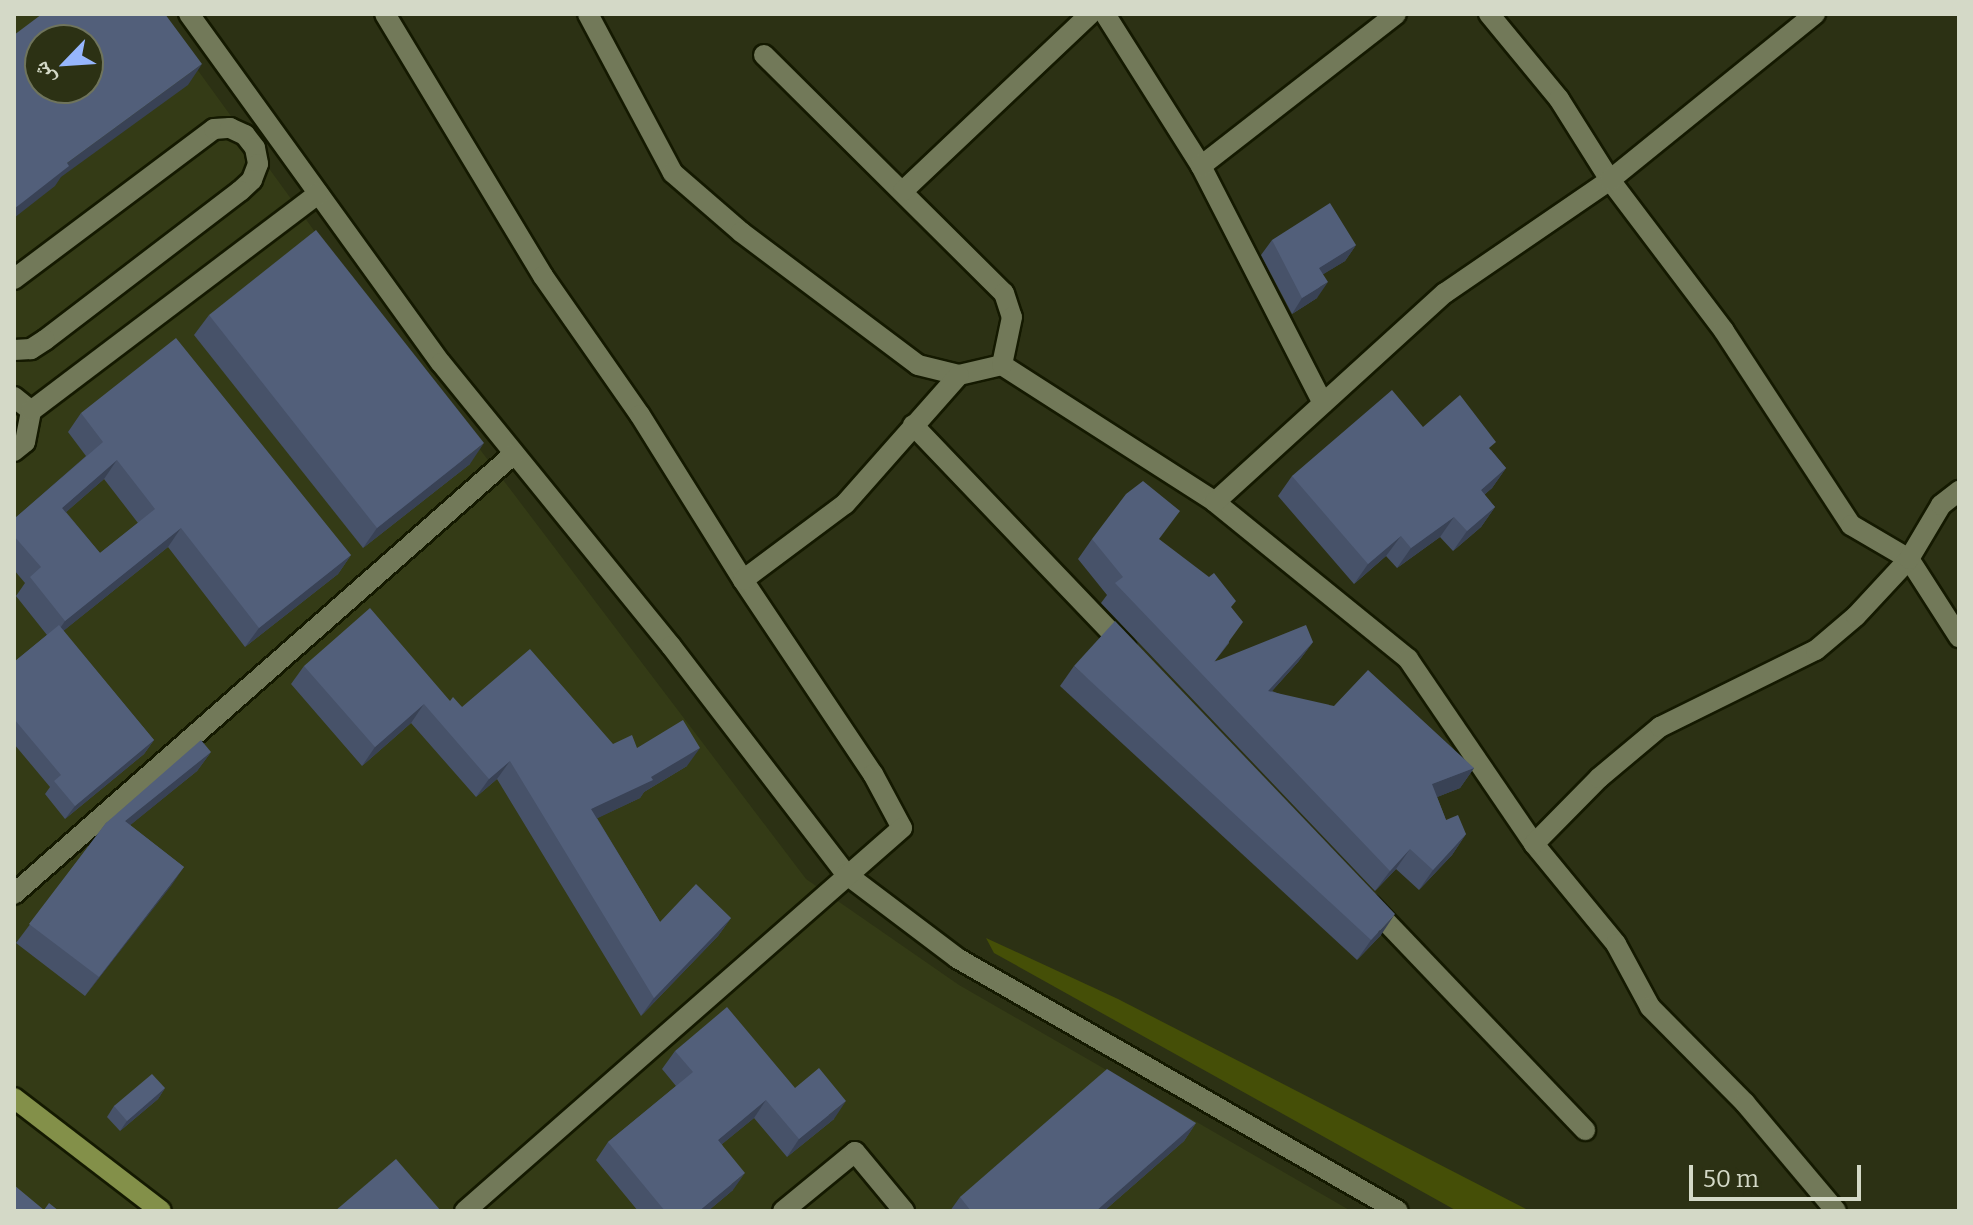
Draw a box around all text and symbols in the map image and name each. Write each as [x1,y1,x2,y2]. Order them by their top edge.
north arrow [24,24,104,104]
text: ش [26,57,61,90]
scale bar [1693,1149,1865,1199]
text: 50 m [1703,1165,1759,1193]

